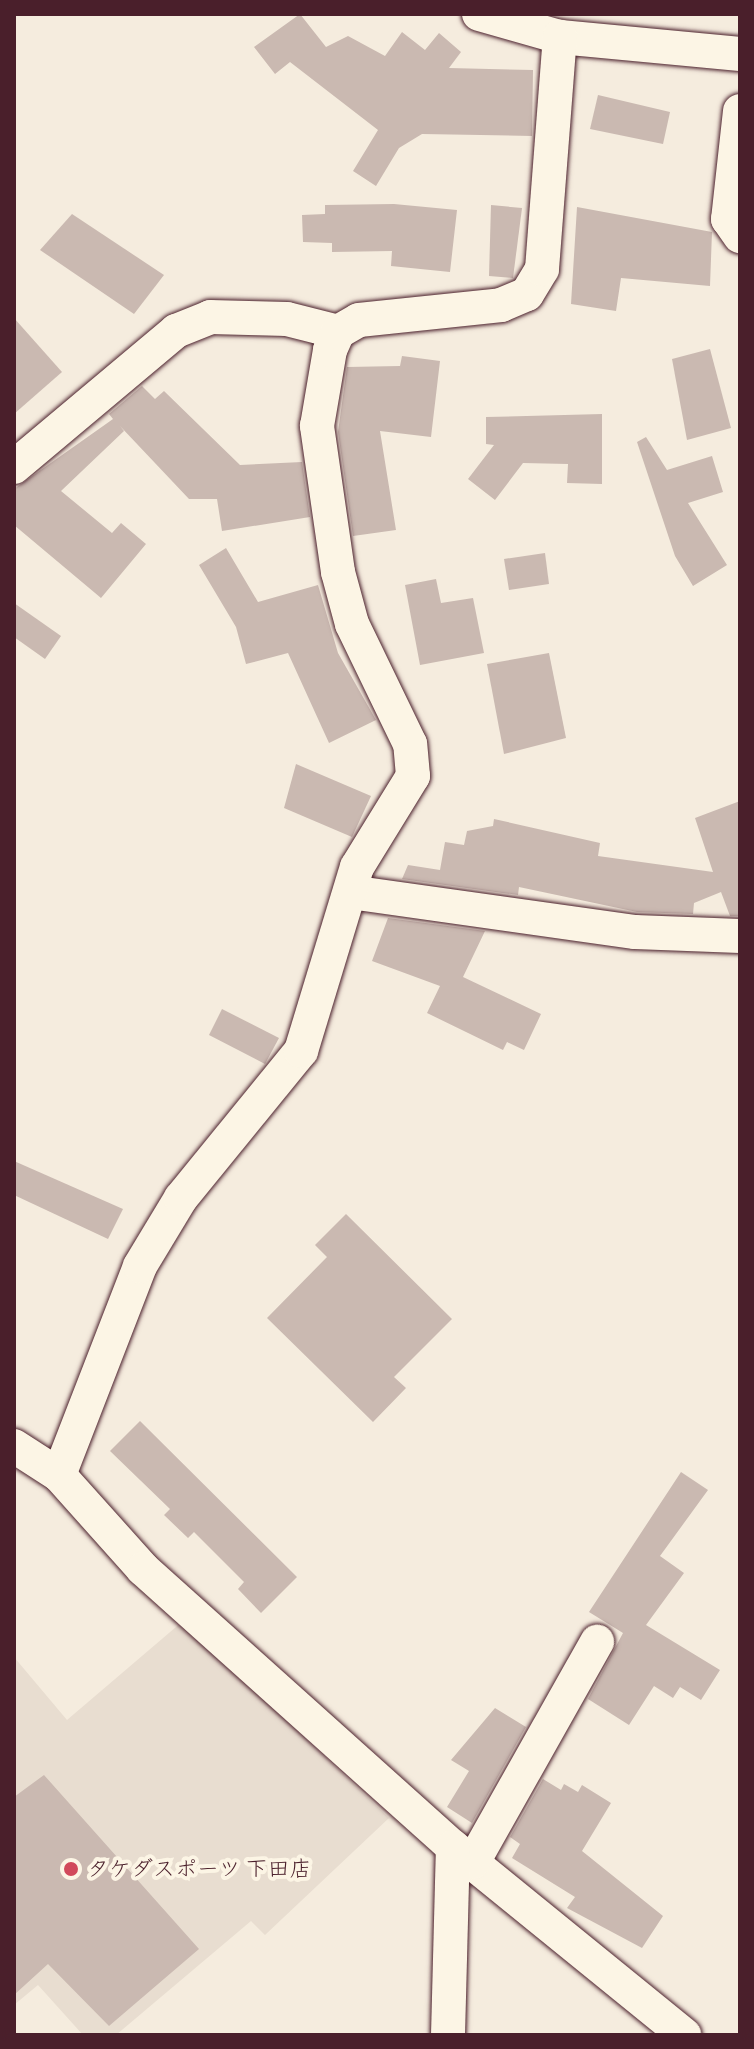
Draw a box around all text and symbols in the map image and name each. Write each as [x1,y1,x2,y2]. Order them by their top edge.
place label: タケダスポーツ 下田店 [87,1856,312,1882]
marker: タケダスポーツ 下田店 [62,1860,80,1878]

